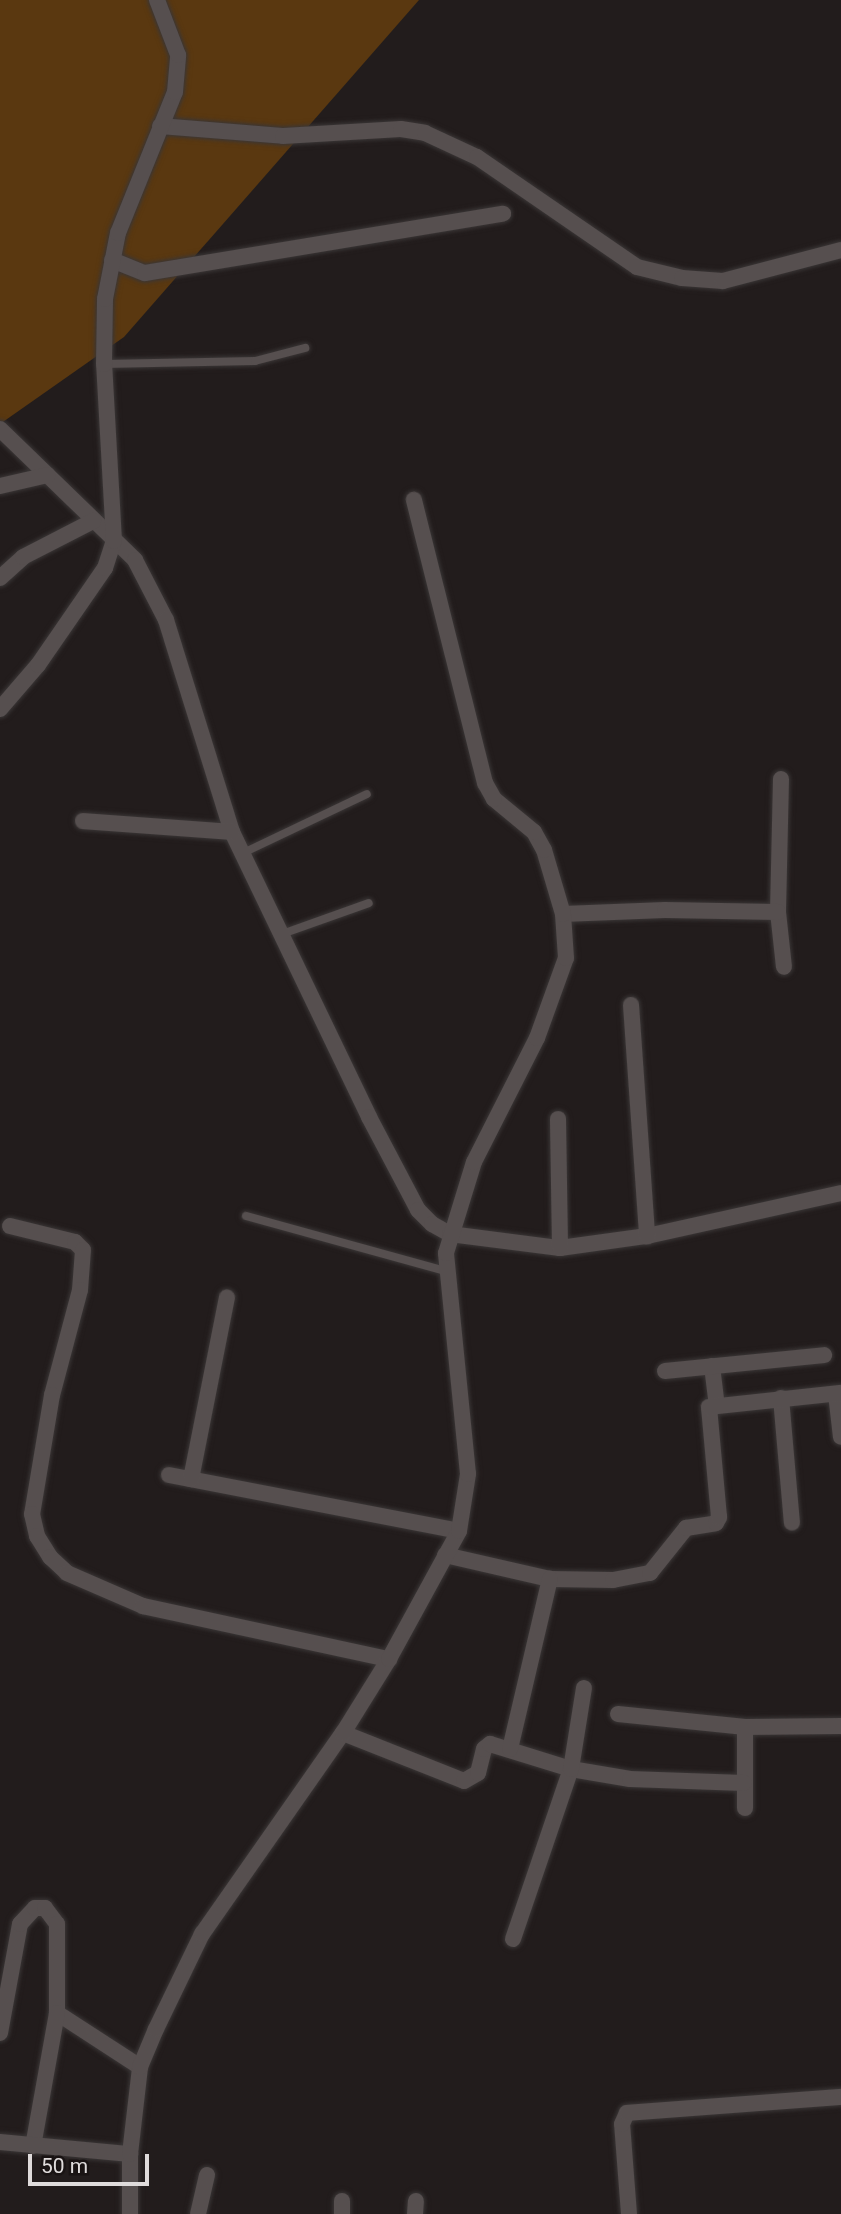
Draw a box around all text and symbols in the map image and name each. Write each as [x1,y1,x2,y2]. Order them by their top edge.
scale bar [32,2140,152,2184]
text: 50 m [41,2154,88,2178]

